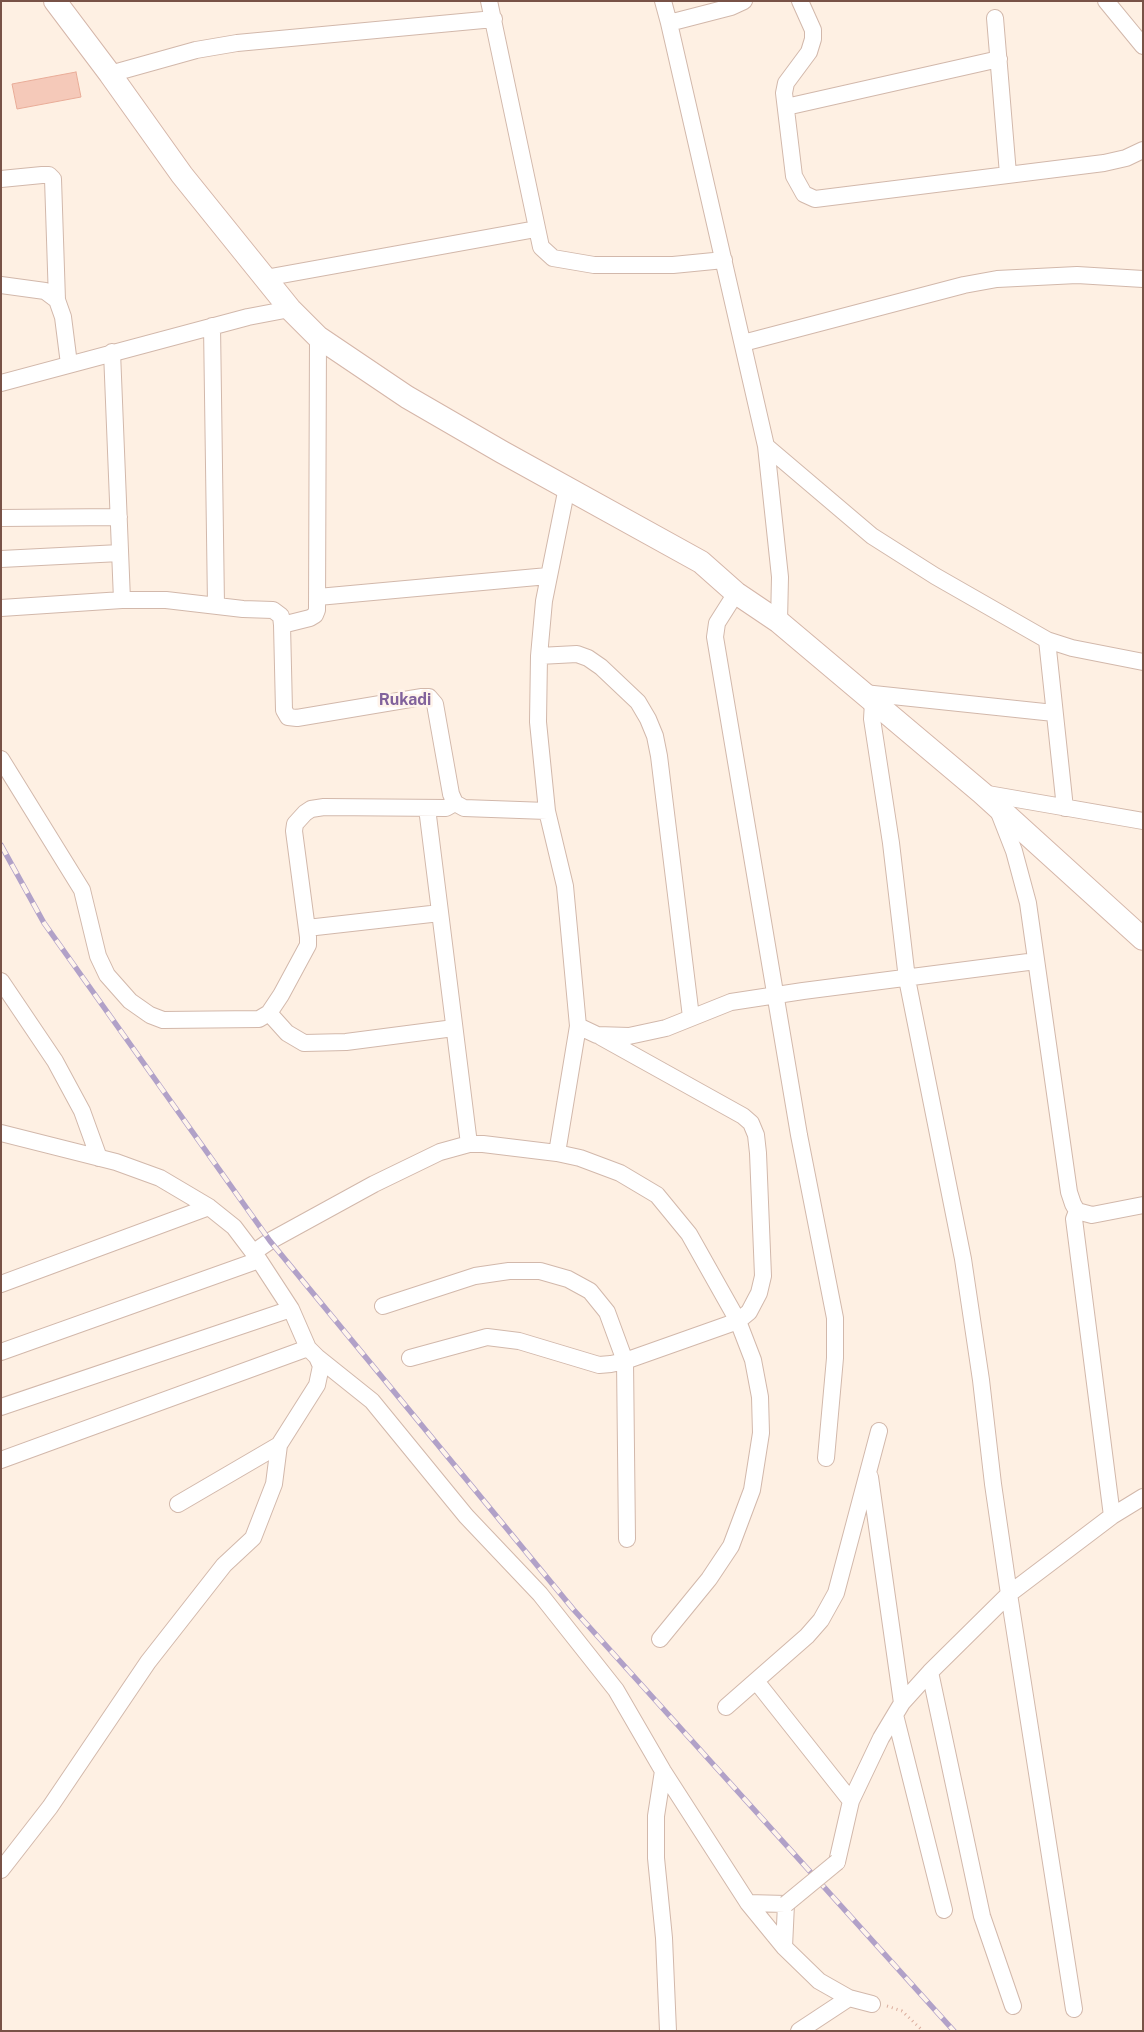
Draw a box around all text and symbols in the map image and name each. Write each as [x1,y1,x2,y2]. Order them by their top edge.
district label: Rukadi [379,690,431,710]

